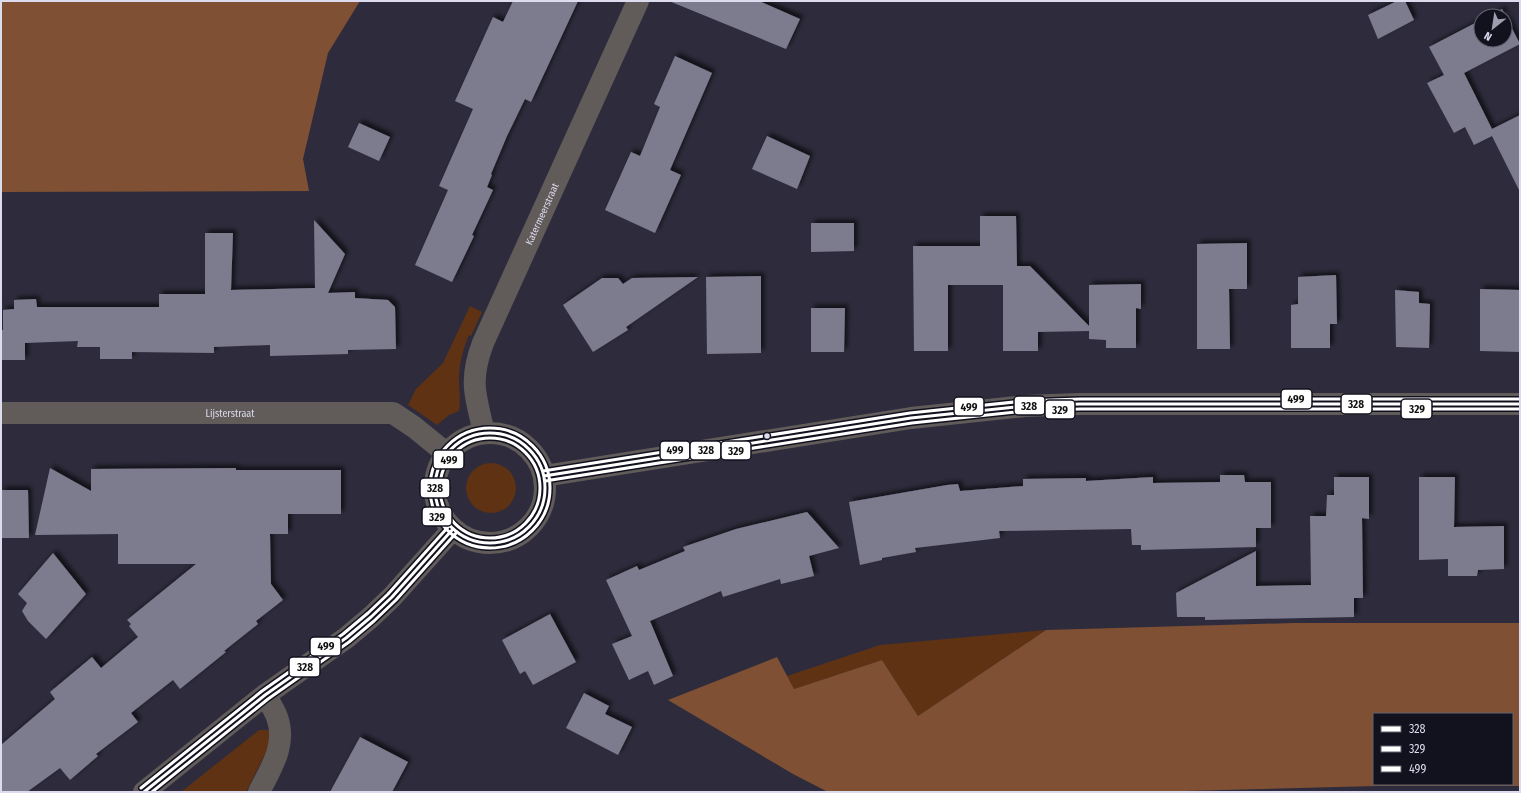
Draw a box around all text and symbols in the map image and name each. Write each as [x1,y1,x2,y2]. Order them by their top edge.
north arrow [1473,8,1513,48]
text: N [1482,29,1494,44]
street label: Katermeerstraat [523,181,562,247]
line badge: 499 [1281,389,1312,409]
text: 499 [1288,393,1305,406]
line badge: 328 [1341,394,1372,414]
line badge: 328 [1014,396,1045,415]
line badge: 499 [954,397,984,416]
text: 328 [1347,398,1364,411]
line badge: 329 [1401,399,1432,419]
text: 328 [1020,400,1037,413]
line badge: 329 [1045,400,1075,419]
text: 499 [961,401,978,414]
text: 329 [1408,403,1425,416]
text: 329 [1051,404,1068,417]
street label: Lijsterstraat [205,408,255,420]
unlabelled marker [762,431,772,441]
line badge: 499 [660,441,690,460]
line badge: 328 [690,441,721,460]
line badge: 329 [721,441,751,460]
text: 499 [667,444,684,457]
text: 328 [697,444,714,457]
text: 329 [727,445,744,458]
line badge: 499 [433,450,464,469]
text: 499 [441,454,458,467]
line badge: 328 [420,478,450,498]
text: 328 [426,482,443,495]
line badge: 329 [422,507,452,526]
text: 329 [428,511,445,524]
line badge: 499 [310,637,341,656]
text: 499 [318,640,335,653]
line badge: 328 [289,657,320,677]
text: 328 [296,661,313,674]
legend [1373,713,1513,785]
text: 328 [1409,722,1426,736]
text: 329 [1409,742,1426,756]
text: 499 [1409,762,1426,776]

